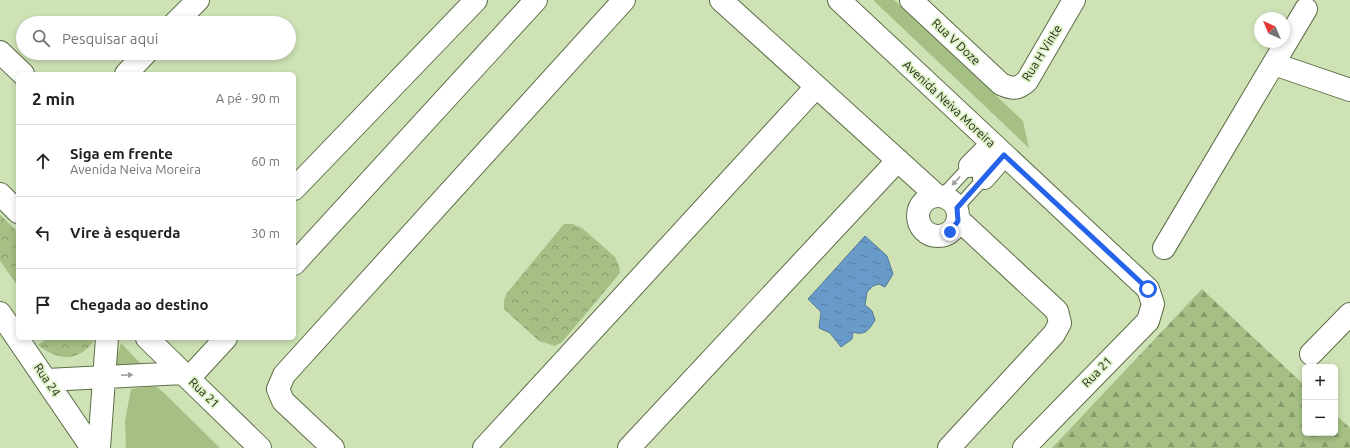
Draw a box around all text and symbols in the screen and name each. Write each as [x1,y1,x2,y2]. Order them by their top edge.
north arrow [1254,12,1290,48]
search box [16,16,296,60]
street label: Rua V Doze [930,16,983,67]
street label: Rua H Vinte [1019,22,1064,83]
icon: search [30,27,52,49]
text: Pesquisar aqui [62,30,158,47]
street label: Avenida Neiva Moreira [901,58,998,150]
text: 2 min [32,89,75,108]
text: A pé · 90 m [216,91,280,105]
text: Siga em frente [70,145,173,162]
icon: ahead [32,150,54,172]
text: 60 m [251,154,280,168]
text: Avenida Neiva Moreira [70,162,201,176]
one-way arrow [951,176,961,186]
icon: left [32,222,54,244]
route end [941,223,959,241]
text: Vire à esquerda [70,224,180,241]
text: 30 m [251,226,280,240]
route start [1139,280,1157,298]
icon: arrive [32,294,54,316]
text: Chegada ao destino [70,296,209,313]
street label: Rua 21 [1079,354,1114,389]
street label: Rua 24 [32,361,63,399]
map controls [1302,364,1338,436]
button: + [1302,364,1338,400]
one-way arrow [121,372,133,379]
street label: Rua 21 [187,375,222,410]
button: − [1302,400,1338,436]

